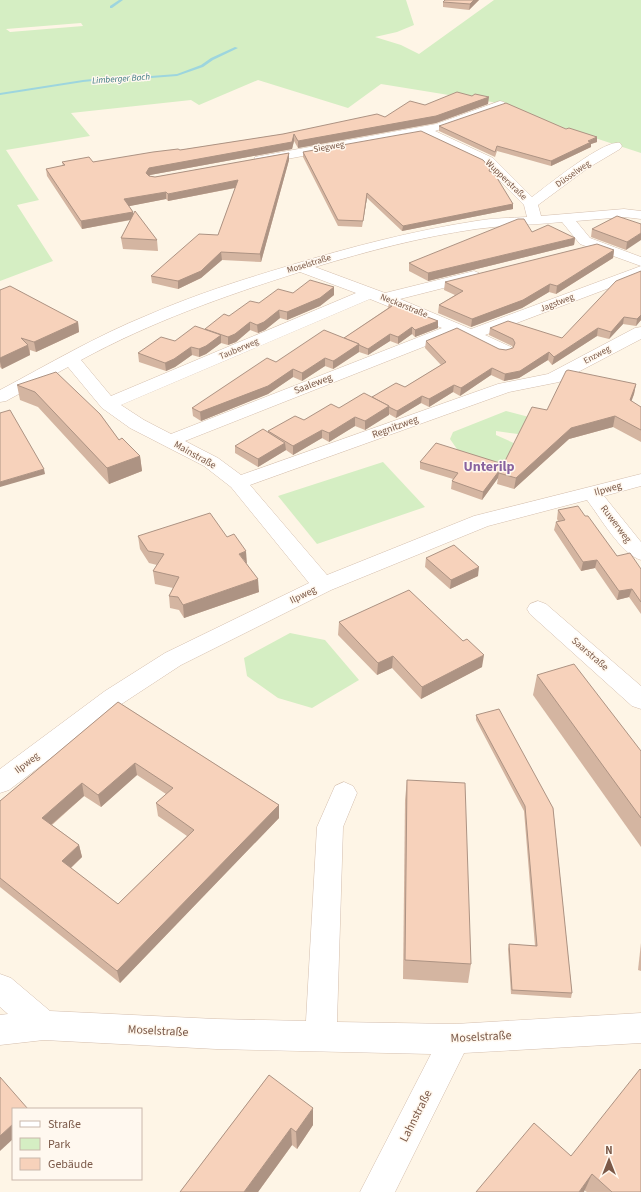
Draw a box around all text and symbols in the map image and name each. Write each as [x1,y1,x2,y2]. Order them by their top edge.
water label: Limberger Bach [92,70,151,88]
street label: Siegweg [312,138,346,156]
street label: Wupperstraße [482,157,530,204]
street label: Düsselweg [553,157,594,191]
street label: Moselstraße [285,251,333,277]
street label: Jagstweg [538,290,576,315]
street label: Neckarstraße [378,291,430,322]
street label: Tauberweg [217,335,261,363]
street label: Enzweg [581,342,613,368]
street label: Saaleweg [292,370,334,398]
street label: Regnitzweg [370,412,420,442]
street label: Mainstraße [171,438,219,472]
district label: Unterilp [463,457,515,477]
street label: Ilpweg [593,479,623,499]
street label: Ruwerweg [597,502,635,546]
street label: Ilpweg [287,583,319,607]
street label: Saarstraße [568,634,612,674]
street label: Ilpweg [12,749,42,777]
street label: Moselstraße [127,1021,189,1041]
street label: Moselstraße [450,1027,512,1047]
street label: Lahnstraße [396,1087,436,1145]
legend [12,1108,142,1180]
text: Straße [48,1116,81,1133]
text: Park [48,1136,70,1153]
north arrow [589,1140,629,1180]
text: N [605,1143,613,1158]
text: Gebäude [48,1156,93,1173]

